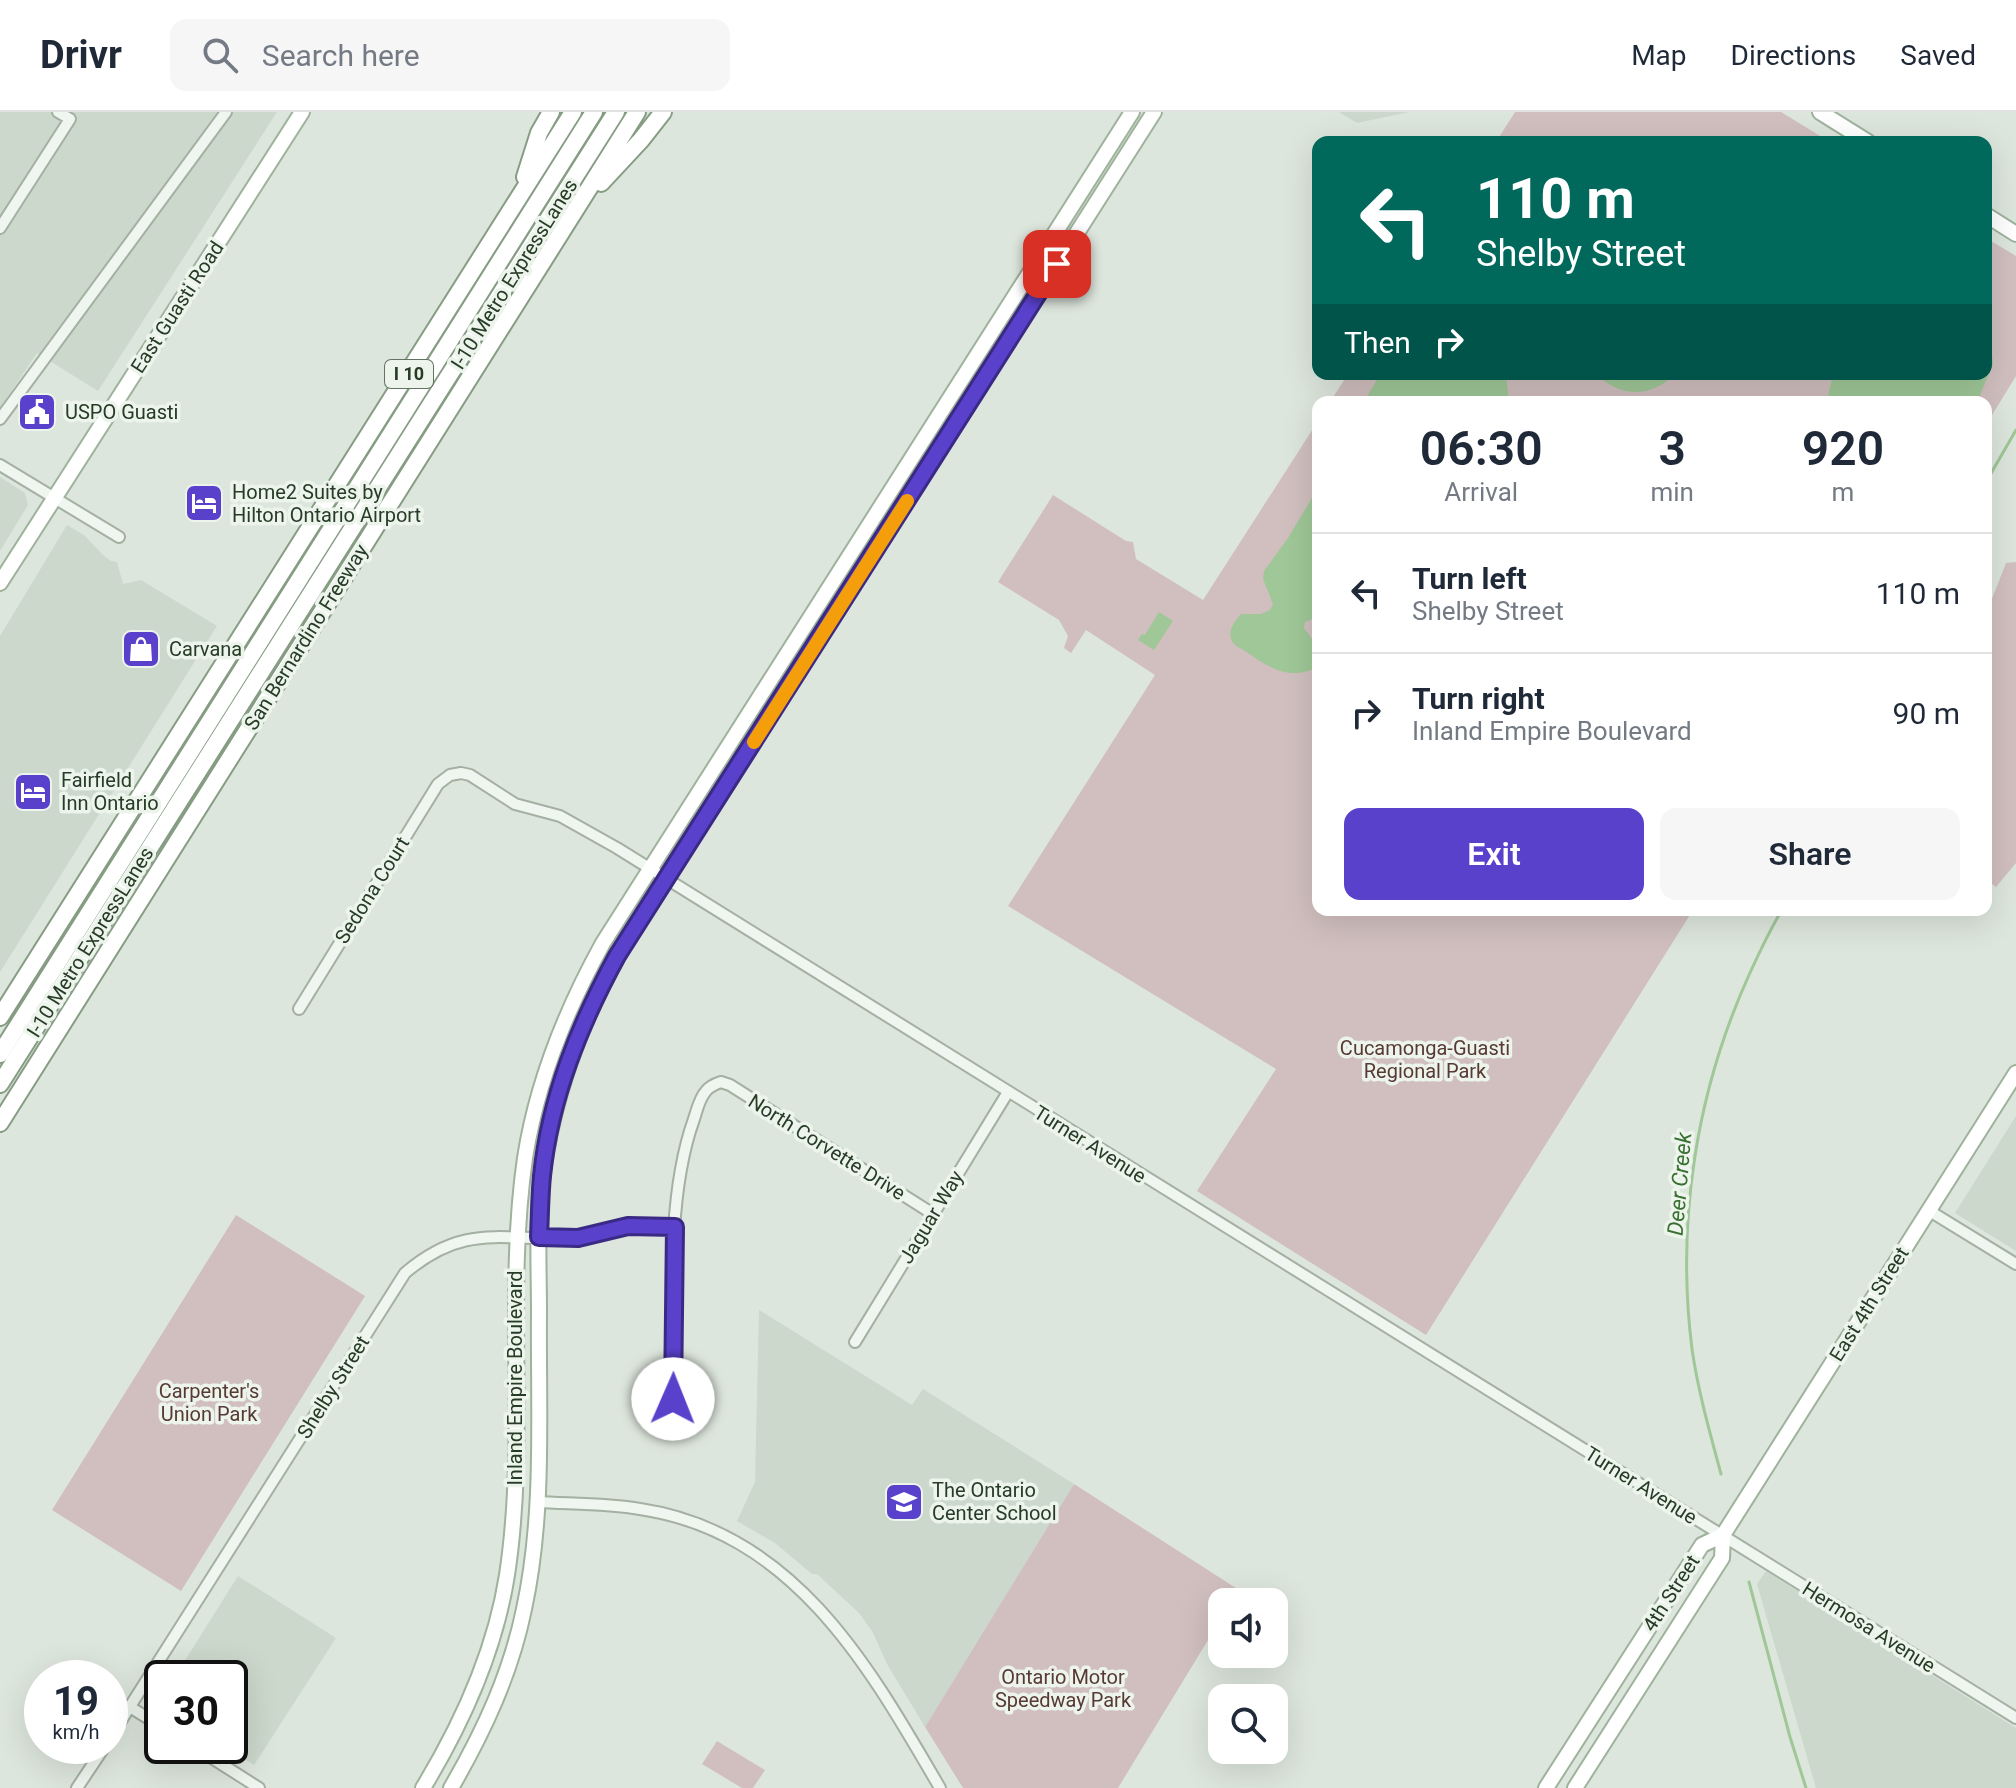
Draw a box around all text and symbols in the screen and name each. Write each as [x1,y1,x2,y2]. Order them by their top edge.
search box [170,19,730,91]
text: Drivr [40,33,122,77]
icon: search [198,33,242,77]
text: Search here [262,38,420,73]
text: Map [1631,39,1687,72]
text: Directions [1731,39,1856,72]
text: Saved [1900,39,1976,72]
text: 110 m [1476,166,1635,232]
icon: left [1344,168,1448,272]
street label: I-10 Metro ExpressLanes [446,174,582,374]
pin [1023,230,1091,298]
text: Shelby Street [1476,233,1686,275]
street label: East Guasti Road [125,237,229,377]
icon: arrive [1035,242,1079,286]
icon: right [1427,320,1471,364]
text: Then [1344,325,1411,360]
road number: I 10 [385,360,433,388]
public building icon: USPO Guasti [16,391,58,433]
place label: USPO Guasti [65,400,178,424]
text: 06:30 [1420,420,1543,477]
text: 3 [1659,420,1686,477]
text: 920 [1802,420,1884,477]
text: Arrival [1444,477,1518,507]
text: min [1650,477,1694,507]
text: m [1832,477,1854,507]
place label: Home2 Suites by Hilton Ontario Airport [232,480,421,527]
hotel icon: Home2 Suites by Hilton Ontario Airport [183,482,225,524]
street label: San Bernardino Freeway [239,539,373,734]
text: Turn left [1412,561,1527,596]
icon: left [1344,571,1388,615]
text: 110 m [1876,576,1960,611]
text: Shelby Street [1412,596,1564,626]
shop icon: Carvana [120,628,162,670]
place label: Carvana [169,637,242,661]
text: Turn right [1412,681,1545,716]
icon: right [1344,691,1388,735]
text: 90 m [1893,696,1960,731]
text: Inland Empire Boulevard [1412,716,1692,746]
place label: Fairfield Inn Ontario [61,768,159,815]
hotel icon: Fairfield Inn Ontario [12,771,54,813]
button: Exit [1344,808,1644,900]
button: Share [1660,808,1960,900]
street label: Sedona Court [330,832,414,948]
street label: I-10 Metro ExpressLanes [22,842,158,1042]
park label: Cucamonga-Guasti Regional Park [1340,1036,1510,1083]
street label: North Corvette Drive [744,1089,910,1205]
street label: Turner Avenue [1030,1100,1150,1188]
water label: Deer Creek [1663,1130,1697,1237]
street label: Jaguar Way [894,1166,968,1268]
street label: East 4th Street [1824,1242,1914,1366]
street label: Inland Empire Boulevard [503,1270,527,1486]
street label: Shelby Street [292,1331,374,1443]
position arrow [631,1357,715,1441]
park label: Carpenter's Union Park [159,1379,259,1426]
street label: Turner Avenue [1581,1441,1701,1529]
place label: The Ontario Center School [932,1478,1057,1525]
school or university icon: The Ontario Center School [883,1481,925,1523]
street label: 4th Street [1637,1550,1705,1636]
street label: Hermosa Avenue [1798,1577,1940,1677]
map controls [1208,1588,1288,1764]
button: sound [1208,1588,1288,1668]
speed limit sign: 30 [144,1660,248,1764]
park label: Ontario Motor Speedway Park [995,1665,1132,1712]
text: 19 [53,1678,99,1725]
button: search [1208,1684,1288,1764]
text: km/h [53,1720,99,1744]

